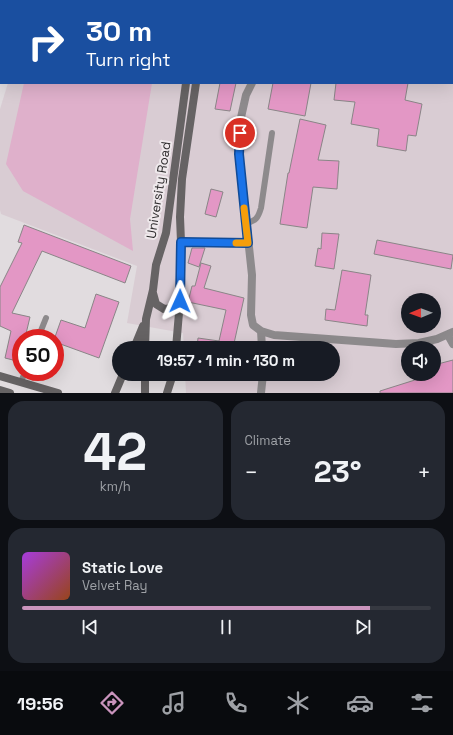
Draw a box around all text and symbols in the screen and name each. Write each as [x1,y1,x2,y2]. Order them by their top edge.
text: 30 m [86,13,152,49]
icon: right [20,16,72,68]
text: Turn right [86,48,170,71]
pin [223,116,257,150]
icon: arrive [229,122,251,144]
street label: University Road [142,140,175,240]
position arrow [159,280,201,322]
north arrow [401,293,441,333]
map controls [401,293,441,381]
speed limit sign: 50 [12,329,64,381]
button: sound [401,341,441,381]
text: 19:57 · 1 min · 130 m [157,351,295,370]
text: 42 [83,419,147,485]
text: Climate [245,432,291,449]
text: 23° [314,452,362,491]
text: − [245,458,258,486]
text: + [417,458,431,486]
text: km/h [100,478,131,495]
text: Static Love [82,558,163,577]
text: Velvet Ray [82,577,147,594]
icon: previous [79,616,101,638]
icon: pause [215,616,237,638]
icon: next [352,616,374,638]
icon: directions [98,689,126,717]
icon: music [160,689,188,717]
icon: phone [222,689,250,717]
icon: climate [284,689,312,717]
icon: car [346,689,374,717]
icon: filters [408,689,436,717]
text: 19:56 [17,692,64,715]

